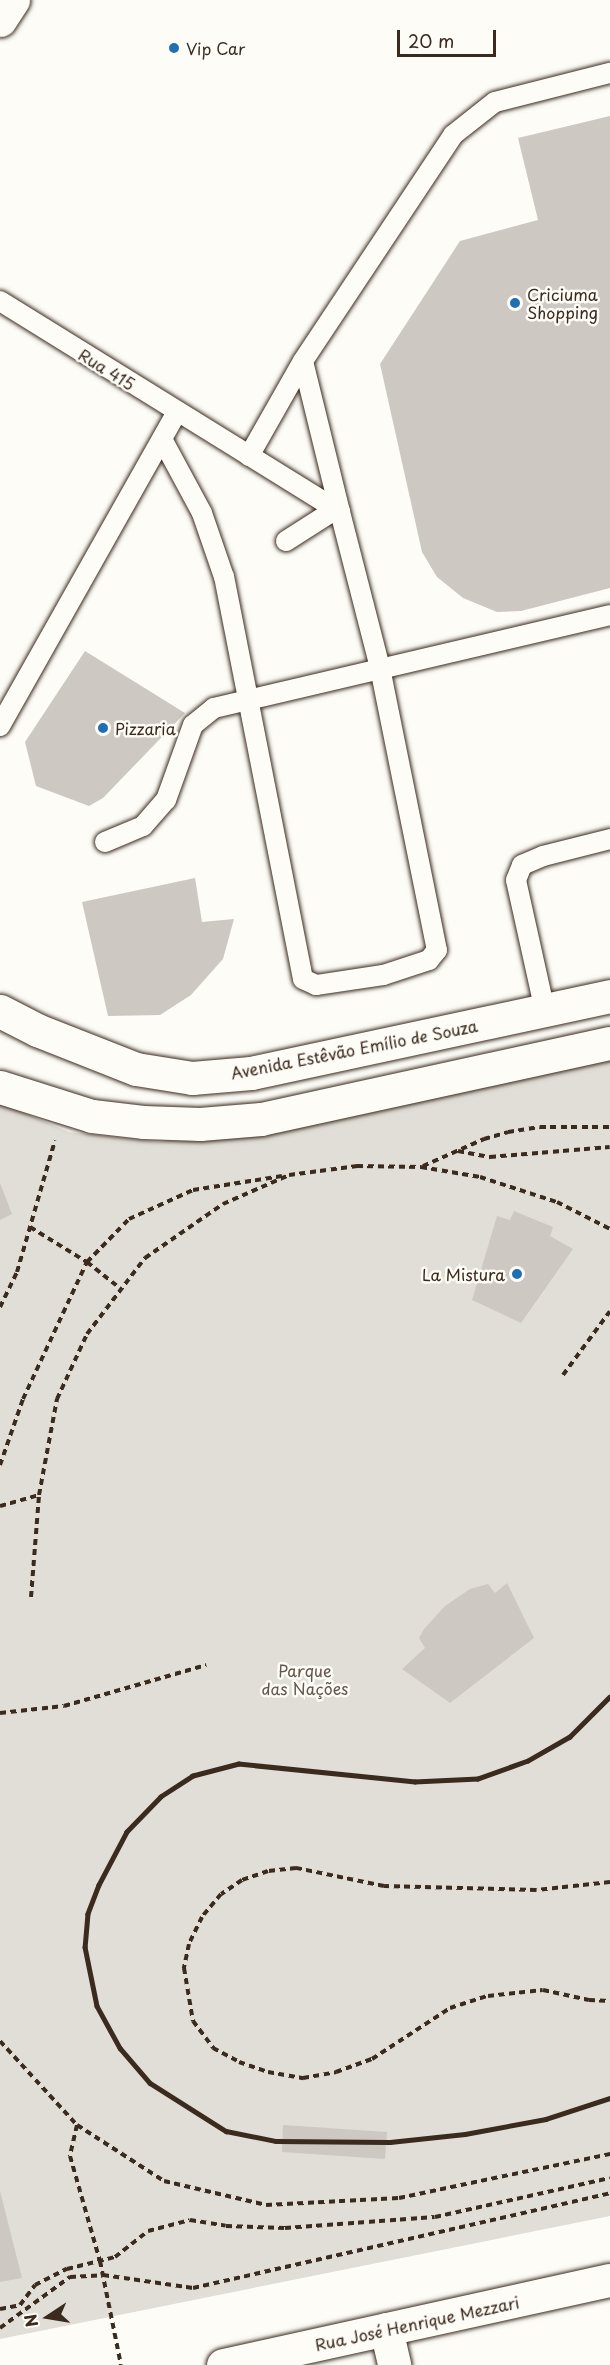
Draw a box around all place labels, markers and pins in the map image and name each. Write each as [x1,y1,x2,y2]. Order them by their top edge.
place label: Vip Car [186,38,245,58]
marker: Vip Car [167,41,181,55]
place label: Criciuma Shopping [527,284,598,322]
marker: Criciuma Shopping [508,296,522,310]
place label: Pizzaria [115,718,176,738]
marker: Pizzaria [96,721,110,735]
place label: La Mistura [422,1264,505,1284]
marker: La Mistura [510,1267,524,1281]

